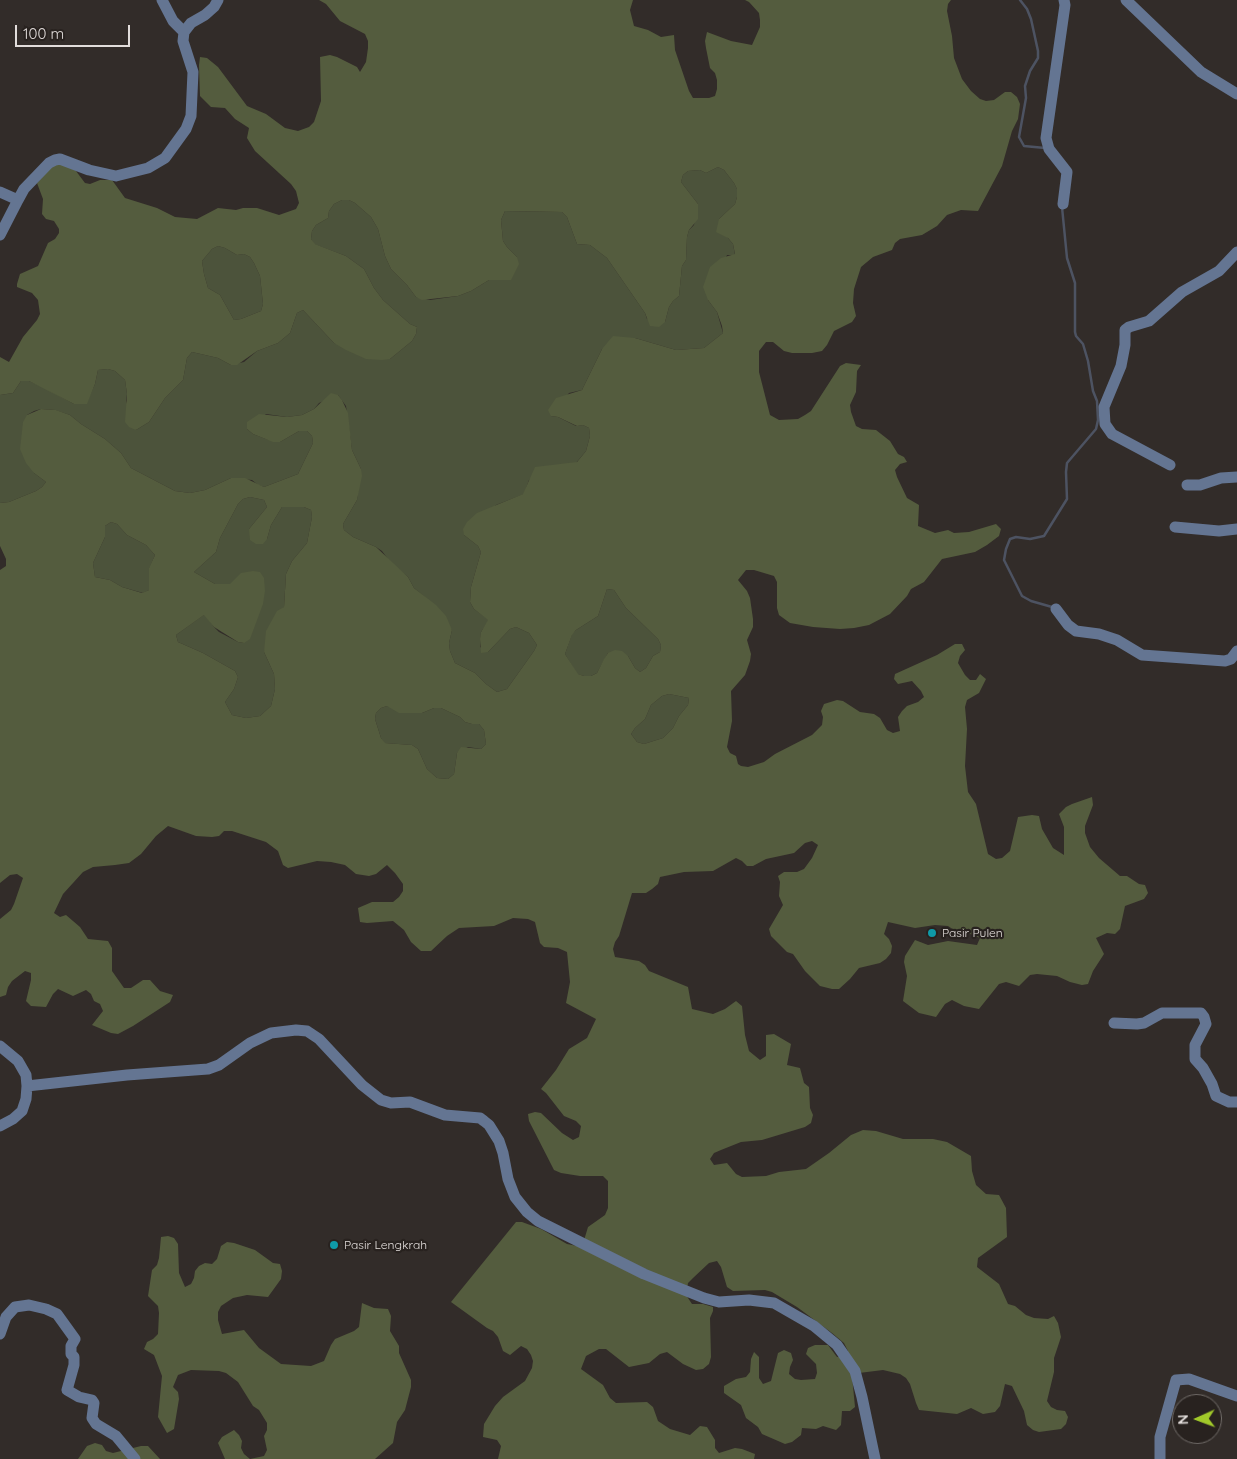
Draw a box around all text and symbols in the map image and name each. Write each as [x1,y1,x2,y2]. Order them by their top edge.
scale bar [18,15,132,47]
text: 100 m [23,24,64,43]
place label: Pasir Pulen [942,926,1003,940]
marker: Pasir Pulen [926,927,938,939]
place label: Pasir Lengkrah [344,1238,427,1252]
marker: Pasir Lengkrah [328,1239,340,1251]
north arrow [1172,1394,1222,1444]
text: N [1174,1414,1192,1425]

